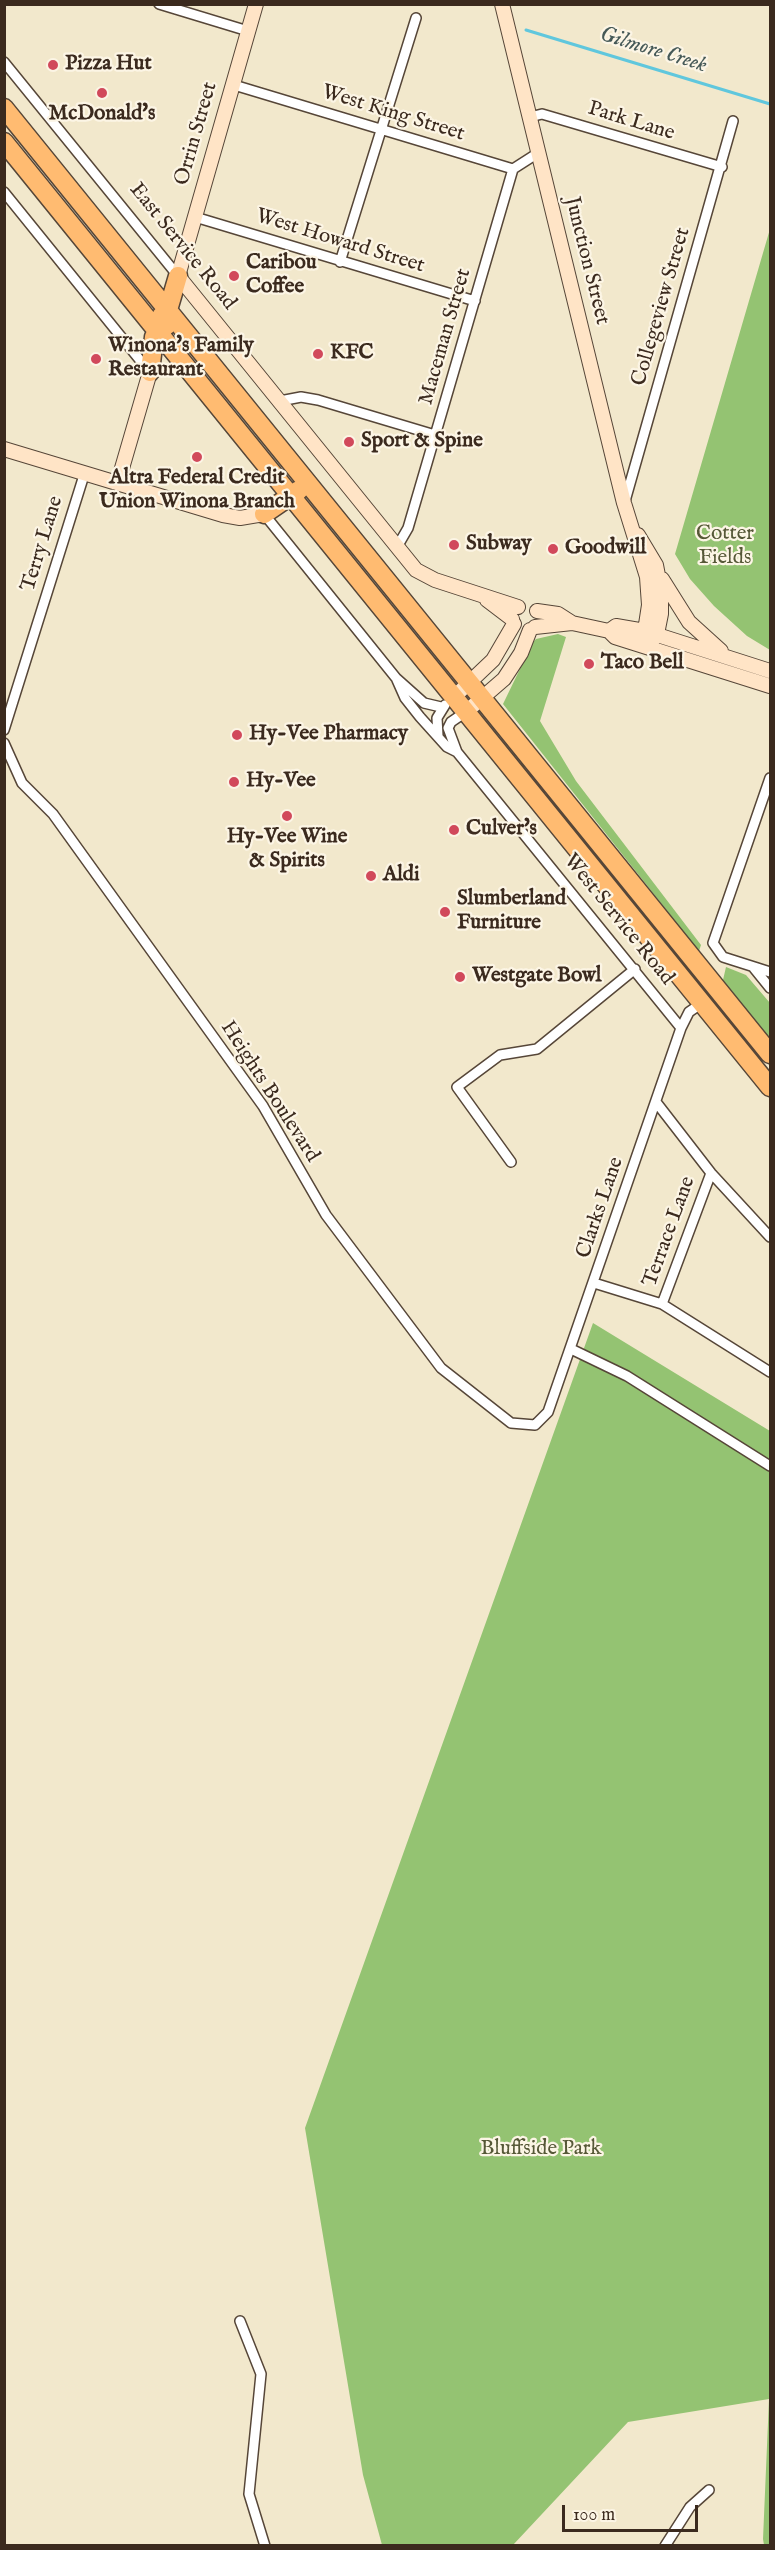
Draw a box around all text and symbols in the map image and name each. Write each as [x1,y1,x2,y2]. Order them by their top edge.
water label: Gilmore Creek [596,22,710,80]
place label: Pizza Hut [65,52,152,78]
marker: Pizza Hut [46,58,60,72]
street label: Orrin Street [170,79,224,189]
street label: West King Street [319,80,467,148]
marker: McDonald's [95,86,109,100]
street label: Park Lane [585,97,677,147]
place label: McDonald's [49,102,155,128]
street label: East Service Road [123,178,241,316]
street label: Junction Street [558,194,614,328]
street label: West Howard Street [253,204,427,280]
street label: Collegeview Street [627,225,697,389]
place label: Caribou Coffee [246,251,317,301]
street label: Maceman Street [414,266,478,408]
marker: Caribou Coffee [227,269,241,283]
place label: Winona's Family Restaurant [108,334,254,384]
place label: KFC [330,341,374,367]
marker: KFC [311,347,325,361]
marker: Winona's Family Restaurant [89,352,103,366]
place label: Sport & Spine [361,429,483,455]
marker: Sport & Spine [342,435,356,449]
marker: Altra Federal Credit Union Winona Branch [190,450,204,464]
place label: Altra Federal Credit Union Winona Branch [99,466,295,516]
street label: Terry Lane [17,493,69,595]
park label: Cotter Fields [696,522,754,572]
place label: Subway [466,532,532,558]
place label: Goodwill [565,536,646,562]
marker: Subway [447,538,461,552]
marker: Goodwill [546,542,560,556]
place label: Taco Bell [601,651,684,677]
marker: Taco Bell [582,657,596,671]
place label: Hy-Vee Pharmacy [249,722,408,748]
marker: Hy-Vee Pharmacy [230,728,244,742]
place label: Hy-Vee [246,769,316,795]
marker: Hy-Vee [227,775,241,789]
marker: Hy-Vee Wine & Spirits [280,809,294,823]
place label: Culver's [466,817,537,843]
marker: Culver's [447,823,461,837]
place label: Hy-Vee Wine & Spirits [227,825,347,875]
street label: West Service Road [557,849,679,991]
place label: Aldi [383,863,420,889]
marker: Aldi [364,869,378,883]
place label: Slumberland Furniture [457,887,566,937]
marker: Slumberland Furniture [438,905,452,919]
place label: Westgate Bowl [472,964,602,990]
marker: Westgate Bowl [453,970,467,984]
street label: Heights Boulevard [214,1017,324,1167]
street label: Clarks Lane [572,1154,630,1262]
street label: Terrace Lane [638,1173,702,1291]
park label: Bluffside Park [480,2137,602,2163]
scale bar [565,2493,702,2531]
text: 100 m [573,2504,615,2527]

